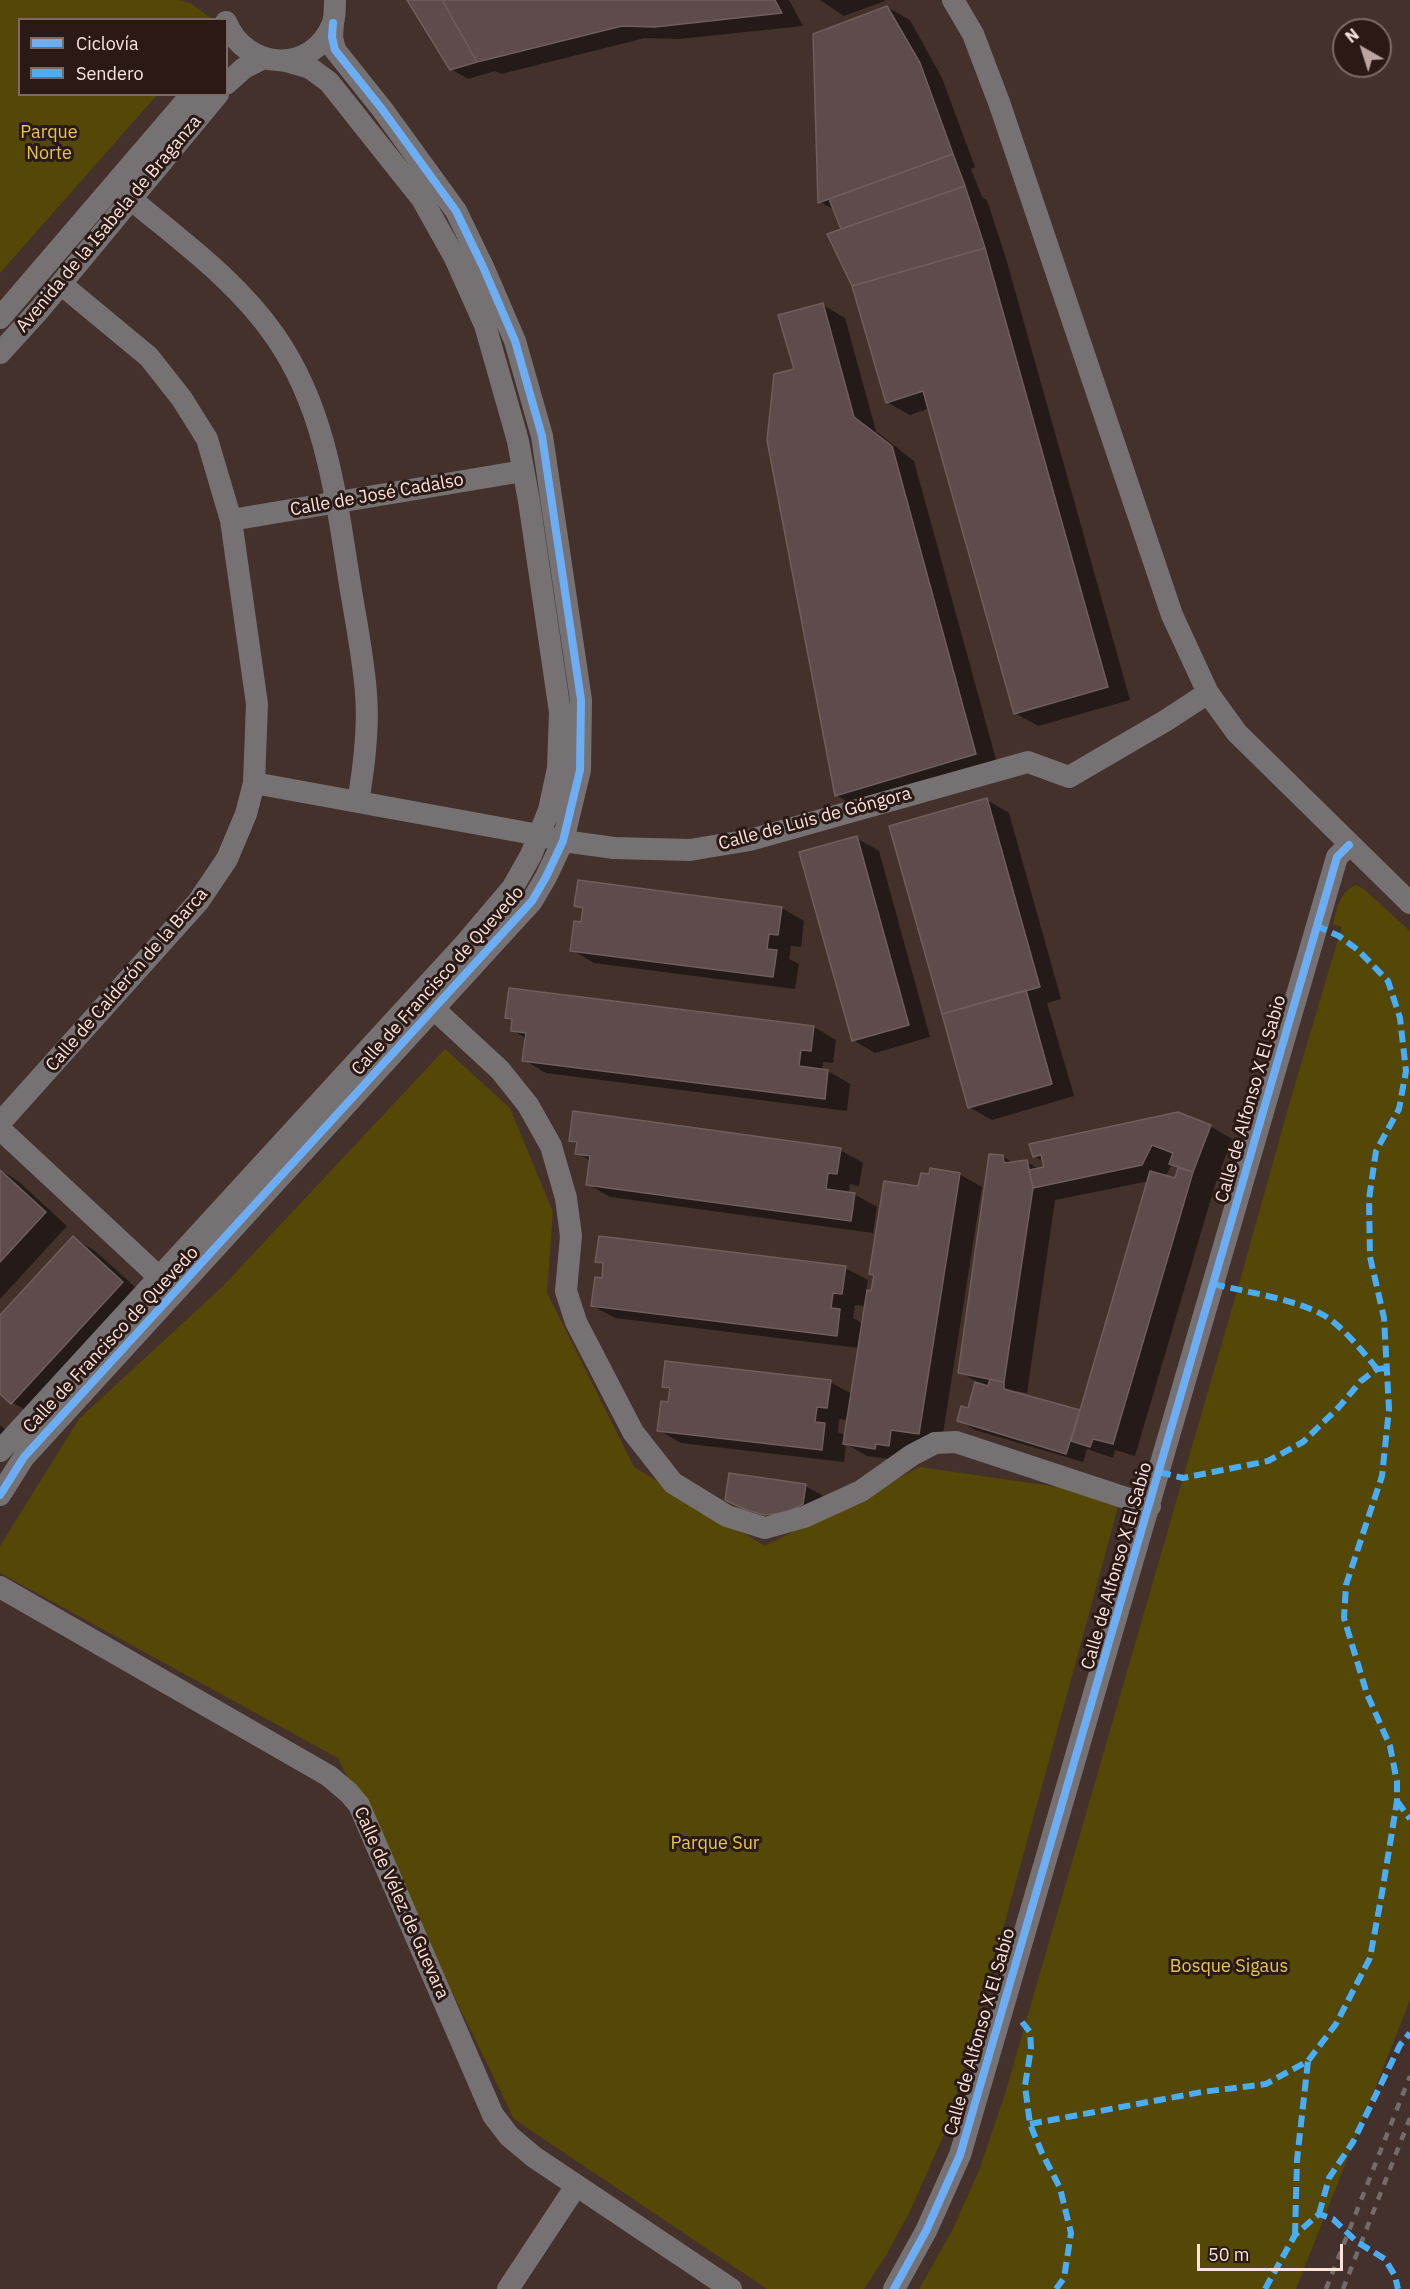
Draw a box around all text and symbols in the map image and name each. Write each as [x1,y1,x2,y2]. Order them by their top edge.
legend [18,18,228,96]
north arrow [1332,18,1392,78]
text: N [1341,24,1363,47]
text: Ciclovía [76,32,139,55]
text: Sendero [76,62,143,85]
street label: Avenida de la Isabela de Braganza [12,111,206,337]
park label: Parque Norte [20,122,78,164]
street label: Calle de José Cadalso [288,469,466,521]
street label: Calle de Luis de Góngora [716,783,914,855]
street label: Calle de Francisco de Quevedo [347,882,529,1080]
street label: Calle de Calderón de la Barca [41,884,213,1076]
street label: Calle de Alfonso X El Sabio [1211,993,1291,1205]
street label: Calle de Francisco de Quevedo [19,1242,203,1438]
street label: Calle de Alfonso X El Sabio [1077,1460,1157,1672]
street label: Calle de Vélez de Guevara [349,1803,453,2003]
park label: Parque Sur [671,1833,759,1855]
street label: Calle de Alfonso X El Sabio [940,1926,1020,2138]
park label: Bosque Sigaus [1170,1956,1288,1978]
scale bar [1200,2232,1346,2270]
text: 50 m [1208,2243,1250,2266]

